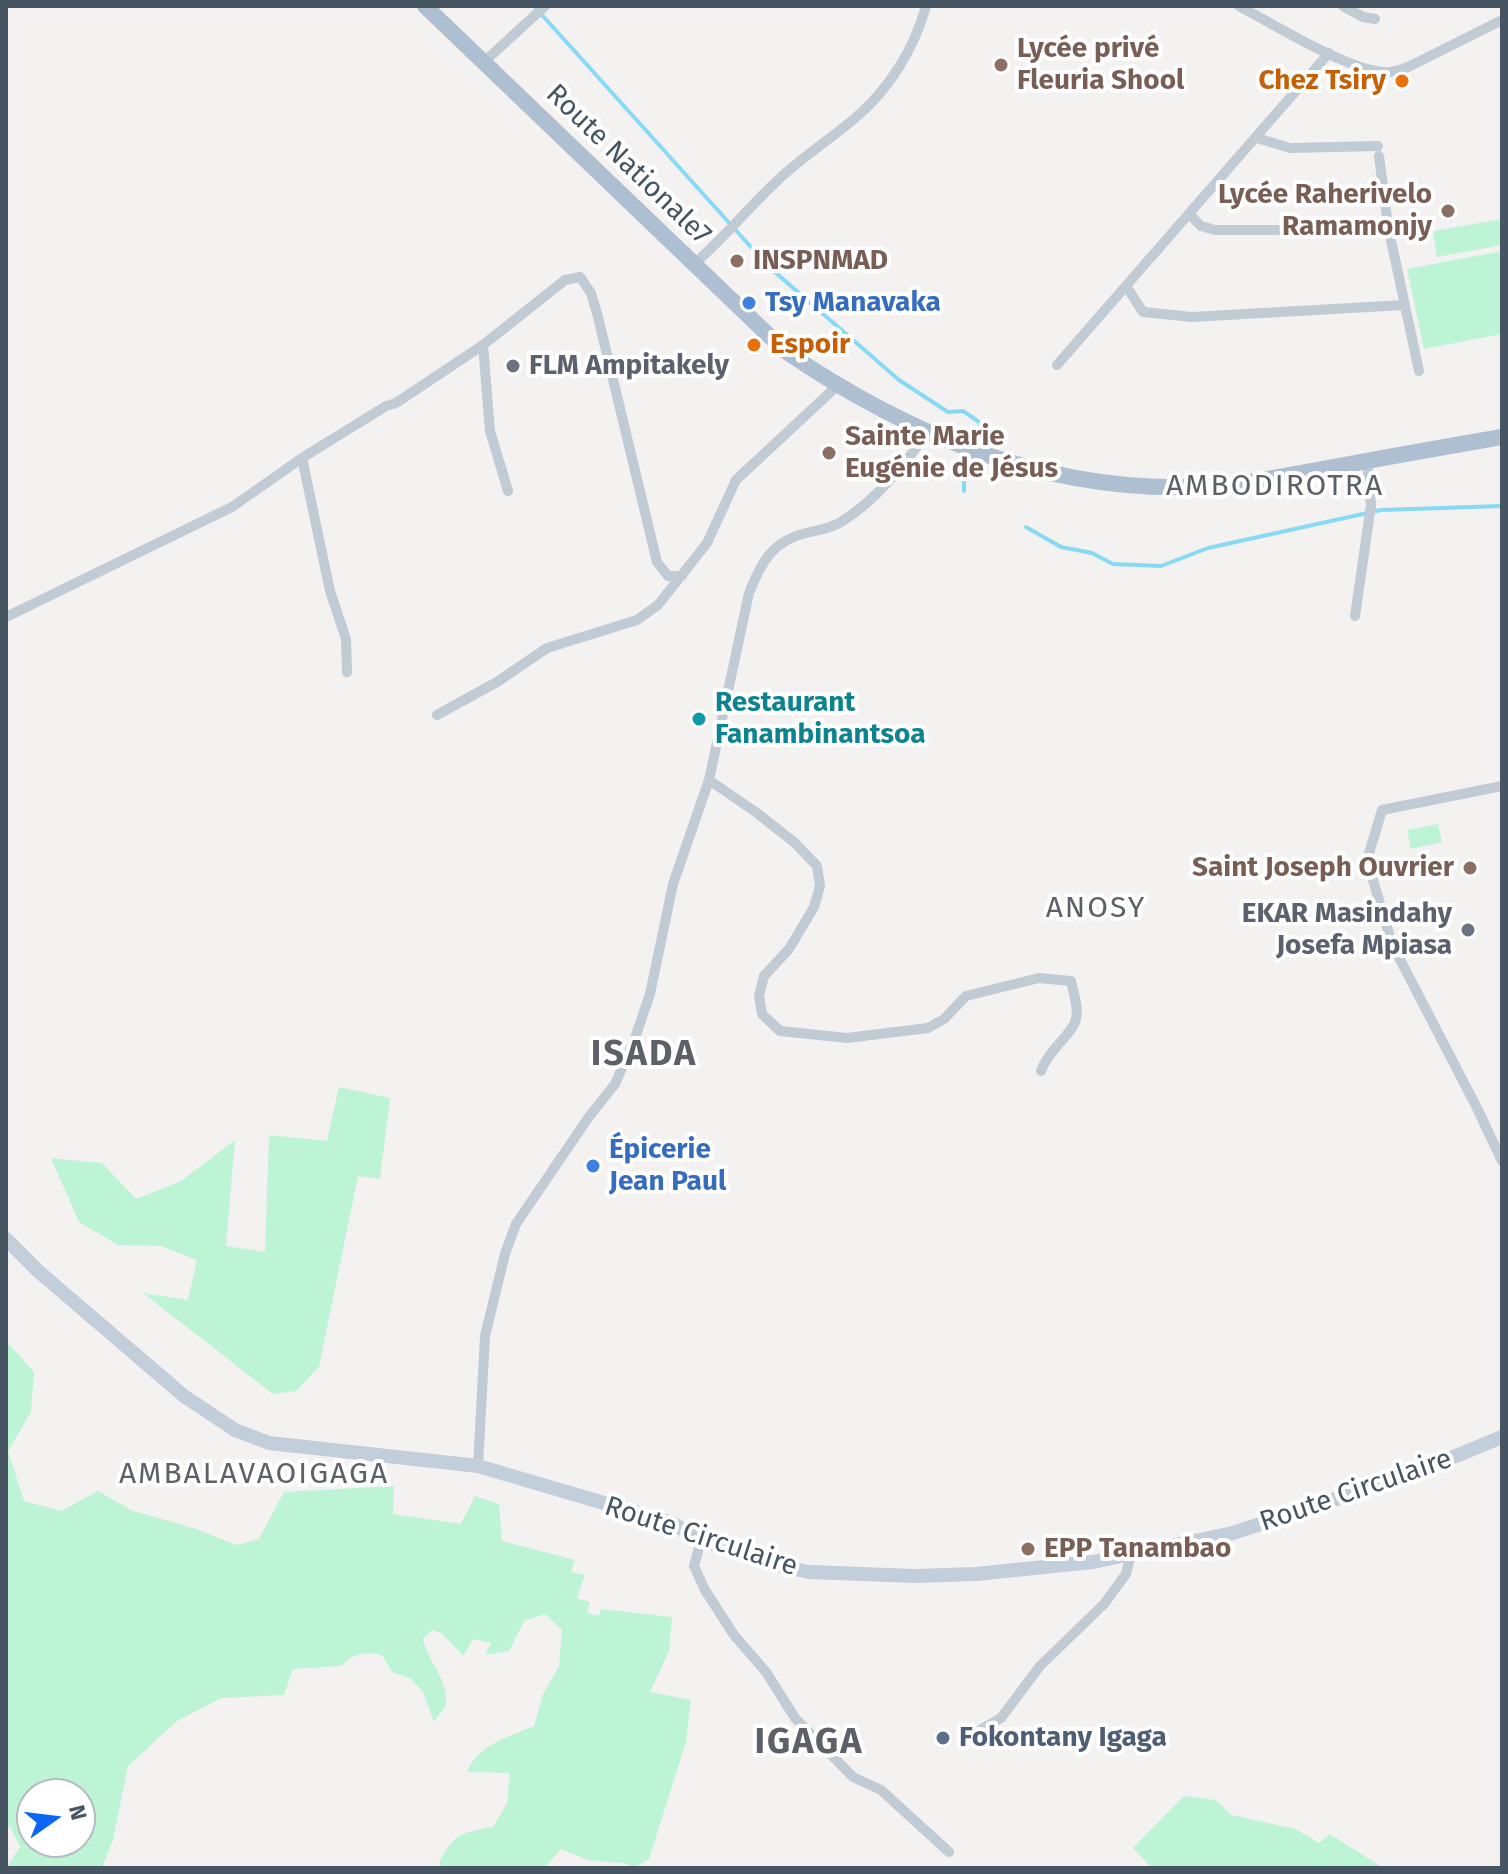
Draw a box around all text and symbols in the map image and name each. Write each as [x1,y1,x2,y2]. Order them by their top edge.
place label: Lycée privé Fleuria Shool [1017,32,1184,98]
marker: Lycée privé Fleuria Shool [992,56,1010,74]
place label: Chez Tsiry [1258,64,1386,98]
marker: Chez Tsiry [1393,72,1411,90]
street label: Route Nationale7 [539,78,717,252]
place label: Lycée Raherivelo Ramamonjy [1218,178,1432,244]
marker: Lycée Raherivelo Ramamonjy [1439,202,1457,220]
place label: INSPNMAD [753,244,888,278]
marker: INSPNMAD [728,252,746,270]
place label: Tsy Manavaka [765,286,941,320]
marker: Tsy Manavaka [740,294,758,312]
place label: Espoir [770,328,850,362]
marker: Espoir [745,336,763,354]
place label: FLM Ampitakely [529,349,729,383]
marker: FLM Ampitakely [504,357,522,375]
place label: Sainte Marie Eugénie de Jésus [845,420,1058,486]
marker: Sainte Marie Eugénie de Jésus [820,444,838,462]
district label: AMBODIROTRA [1166,469,1384,505]
place label: Restaurant Fanambinantsoa [715,686,925,752]
marker: Restaurant Fanambinantsoa [690,710,708,728]
place label: Saint Joseph Ouvrier [1192,851,1454,885]
marker: Saint Joseph Ouvrier [1461,859,1479,877]
district label: ANOSY [1046,891,1146,927]
place label: EKAR Masindahy Josefa Mpiasa [1242,897,1452,963]
marker: EKAR Masindahy Josefa Mpiasa [1459,921,1477,939]
district label: ISADA [591,1033,697,1077]
place label: Épicerie Jean Paul [609,1133,726,1199]
marker: Épicerie Jean Paul [584,1157,602,1175]
street label: Route Circulaire [1256,1442,1456,1540]
district label: AMBALAVAOIGAGA [119,1457,389,1493]
street label: Route Circulaire [600,1490,802,1584]
place label: EPP Tanambao [1044,1532,1231,1566]
marker: EPP Tanambao [1019,1540,1037,1558]
district label: IGAGA [754,1721,864,1765]
place label: Fokontany Igaga [959,1721,1167,1755]
marker: Fokontany Igaga [934,1729,952,1747]
north arrow [16,1778,96,1858]
text: N [63,1802,93,1823]

